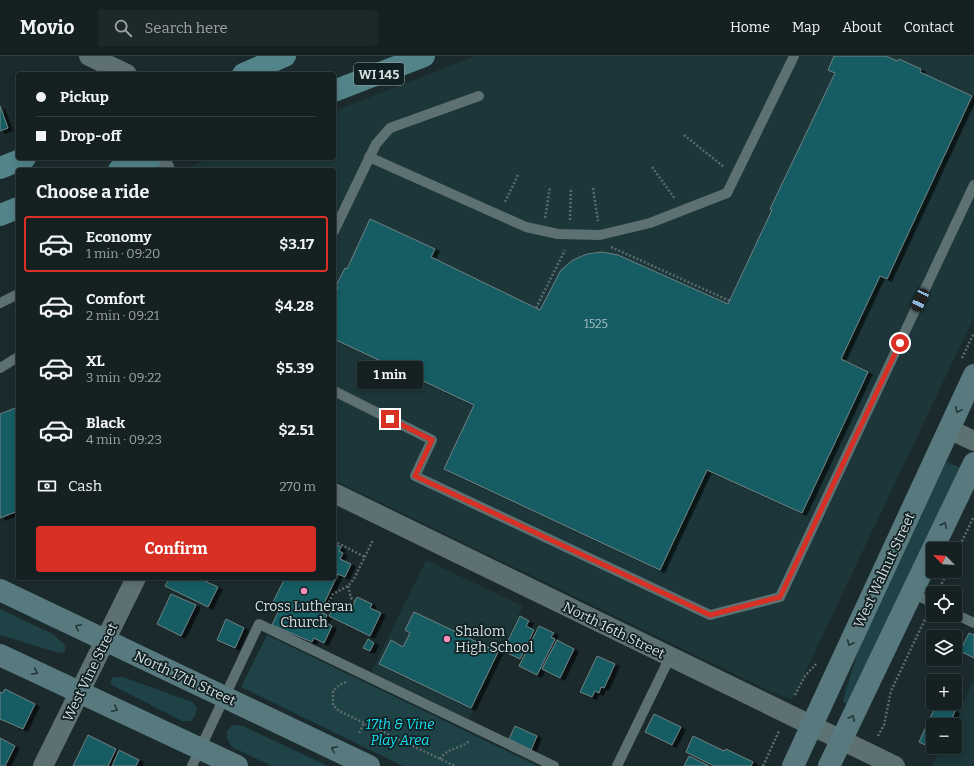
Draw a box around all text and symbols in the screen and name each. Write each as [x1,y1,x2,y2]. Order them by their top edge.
search box [98,10,378,46]
text: Movio [20,16,74,39]
icon: search [112,17,134,39]
text: Search here [144,19,228,37]
text: Home [730,19,770,36]
text: Map [792,19,820,36]
text: About [842,19,882,36]
text: Contact [904,19,954,36]
road number: WI 145 [354,63,404,85]
text: Pickup [60,88,109,106]
text: Drop-off [60,127,121,145]
text: Choose a ride [36,181,149,203]
icon: car [38,226,74,262]
text: Economy [86,228,152,246]
text: $3.17 [279,235,314,253]
text: 1 min · 09:20 [86,246,160,261]
car [909,287,931,313]
icon: car [38,288,74,324]
text: Comfort [86,290,145,308]
text: $4.28 [275,297,314,315]
text: 2 min · 09:21 [86,308,159,323]
house number: 1525 [584,317,608,331]
route start [891,334,909,352]
icon: car [38,350,74,386]
text: XL [86,352,105,370]
text: $5.39 [276,359,314,377]
callout: 1 min [357,361,423,389]
text: 1 min [374,367,406,382]
text: 3 min · 09:22 [86,370,161,385]
one-way arrow [955,406,963,414]
route end [381,410,399,428]
icon: car [38,412,74,448]
text: Black [86,414,125,432]
text: $2.51 [278,421,314,439]
text: 4 min · 09:23 [86,432,162,447]
icon: cash [36,475,58,497]
text: Cash [68,477,102,495]
text: 270 m [279,479,316,494]
street label: West Walnut Street [850,510,919,631]
one-way arrow [939,522,947,529]
button: Confirm [36,526,316,572]
north arrow [926,542,962,578]
map controls [926,542,962,754]
marker: Cross Lutheran Church [299,586,309,596]
button: locate [926,586,962,622]
place label: Cross Lutheran Church [255,598,353,631]
street label: North 16th Street [560,598,668,663]
street label: West Vine Street [59,620,122,724]
place label: Shalom High School [455,623,533,656]
one-way arrow [74,624,82,632]
button: layers [926,630,962,666]
marker: Shalom High School [442,634,452,644]
one-way arrow [847,638,855,646]
street label: North 17th Street [131,647,238,709]
one-way arrow [31,667,38,675]
button: + [926,674,962,710]
one-way arrow [111,704,118,712]
one-way arrow [847,715,855,723]
park label: 17th & Vine Play Area [366,716,434,749]
button: − [926,718,962,754]
one-way arrow [331,746,338,754]

